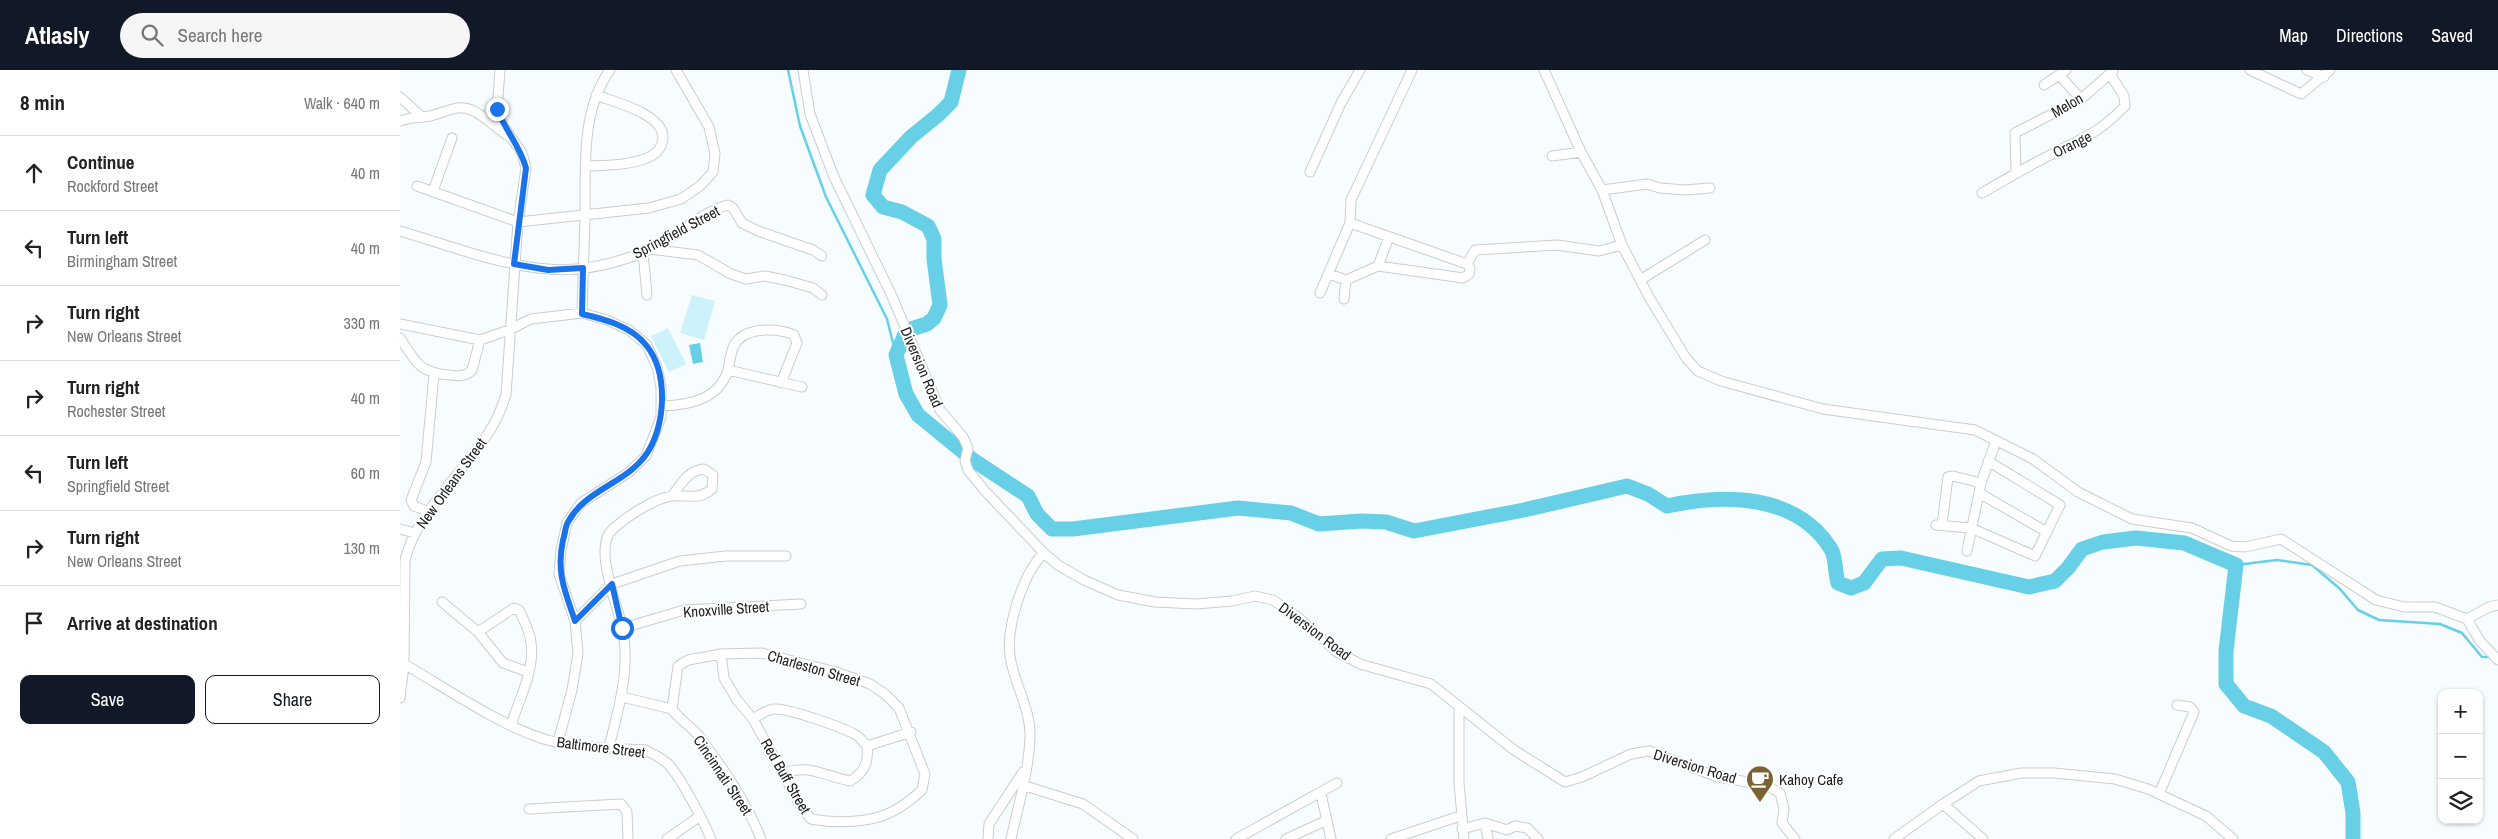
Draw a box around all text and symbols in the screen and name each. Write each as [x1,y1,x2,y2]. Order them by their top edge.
search box [120,13,470,58]
text: Atlasly [25,19,90,51]
icon: search [138,21,166,49]
text: Search here [178,22,262,48]
text: Map [2279,23,2308,48]
text: Directions [2336,23,2403,48]
text: Saved [2431,23,2473,48]
text: 8 min [20,88,65,117]
street label: Melon [2047,88,2087,122]
text: Walk · 640 m [304,92,380,114]
route end [486,98,509,121]
street label: Orange [2049,126,2095,162]
text: Continue [67,149,135,175]
icon: ahead [20,159,48,187]
text: 40 m [351,162,380,184]
text: Rockford Street [67,175,158,197]
street label: Springfield Street [629,200,724,264]
text: Turn left [67,224,128,250]
icon: left [20,234,48,262]
text: 40 m [351,237,380,259]
text: Birmingham Street [67,250,177,272]
text: Turn right [67,299,139,325]
icon: right [20,309,48,337]
text: 330 m [344,312,380,334]
street label: Diversion Road [896,324,948,410]
text: New Orleans Street [67,325,181,347]
text: Turn right [67,374,139,400]
icon: right [20,384,48,412]
text: 40 m [351,387,380,409]
text: Rochester Street [67,400,165,422]
street label: New Orleans Street [411,433,491,533]
text: Turn left [67,449,128,475]
icon: left [20,459,48,487]
text: 60 m [351,462,380,484]
text: Springfield Street [67,475,169,497]
text: Turn right [67,524,139,550]
icon: right [20,534,48,562]
text: 130 m [344,537,380,559]
text: New Orleans Street [67,550,181,572]
street label: Knoxville Street [682,595,770,622]
street label: Diversion Road [1275,597,1355,665]
icon: arrive [20,609,48,637]
text: Arrive at destination [67,610,218,636]
route start [611,617,634,640]
street label: Charleston Street [765,645,863,691]
button: Save [20,675,195,724]
button: Share [205,675,380,724]
map controls [2438,689,2483,824]
button: + [2438,689,2483,734]
street label: Baltimore Street [556,731,647,763]
street label: Cincinnati Street [688,731,758,820]
street label: Red Buff Street [756,734,816,818]
button: − [2438,734,2483,779]
street label: Diversion Road [1651,743,1739,789]
cafe icon: Kahoy Cafe [1745,764,1775,803]
place label: Kahoy Cafe [1779,769,1843,790]
button: layers [2438,779,2483,824]

